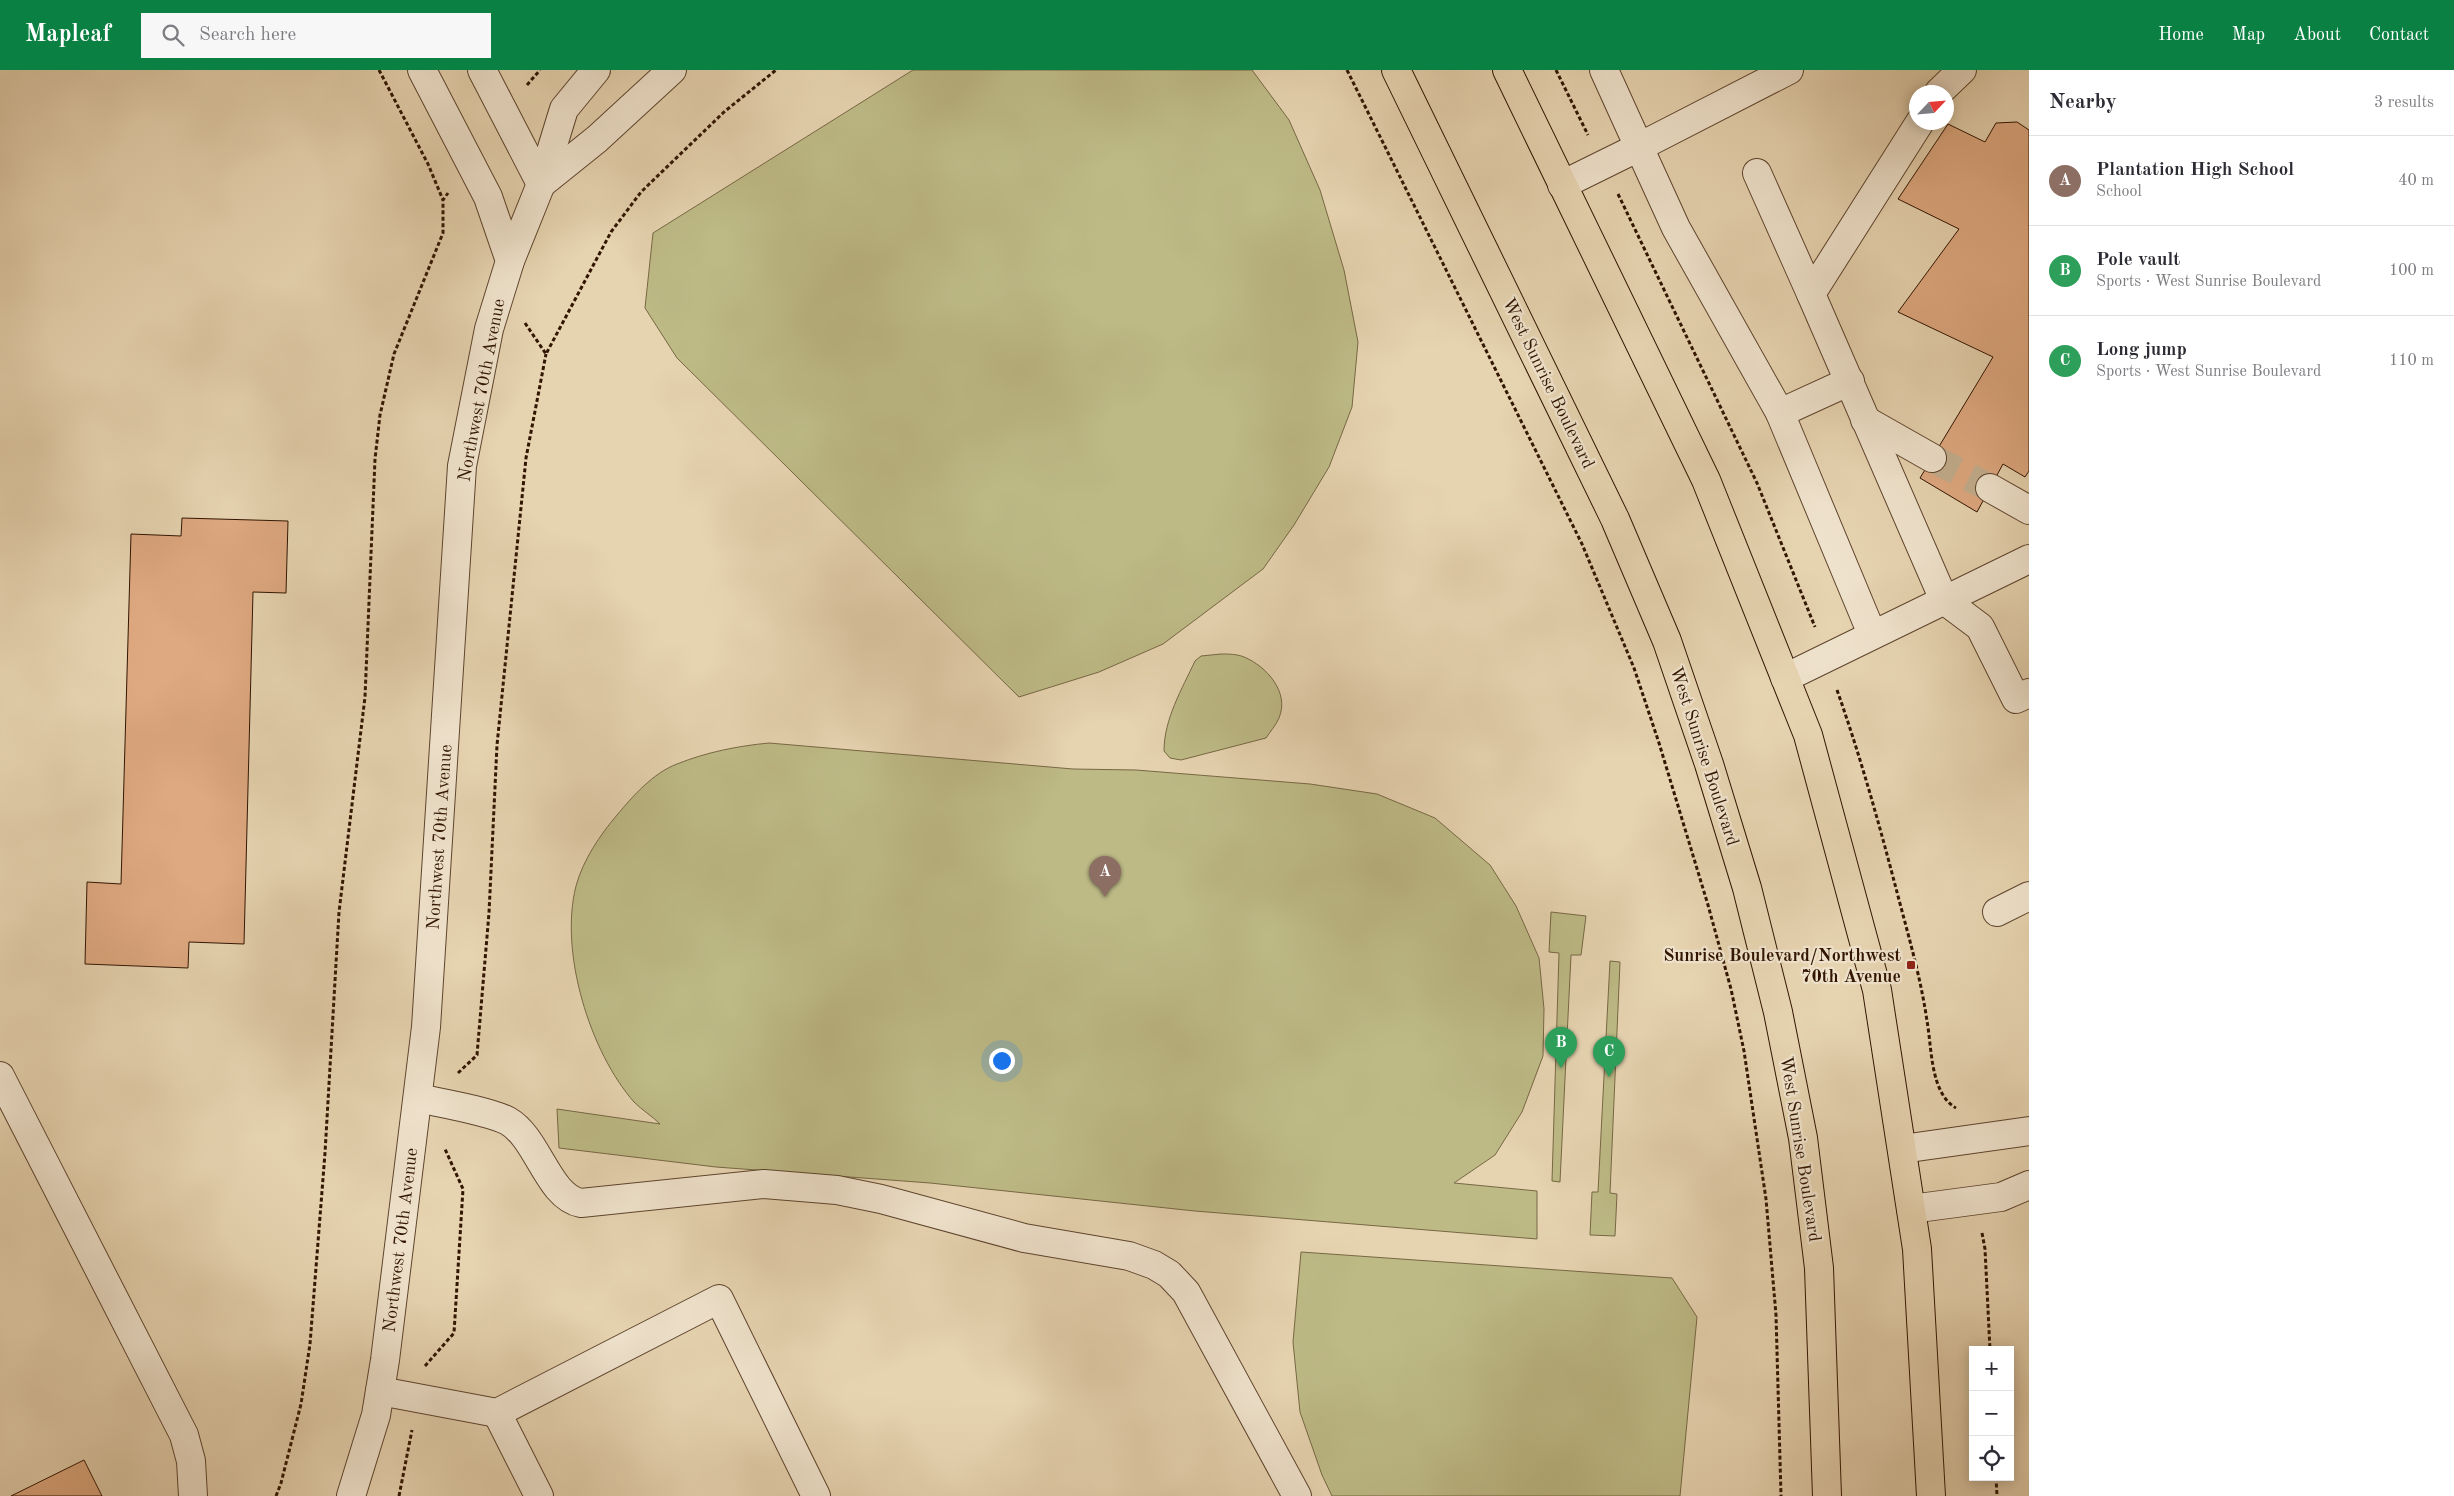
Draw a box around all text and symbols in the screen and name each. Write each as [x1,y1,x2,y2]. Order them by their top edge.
search box [141,13,491,58]
icon: search [159,21,187,49]
text: Mapleaf [25,23,111,47]
text: Search here [199,26,296,45]
text: Home [2158,26,2204,44]
text: Map [2232,26,2265,44]
text: About [2293,26,2341,44]
text: Contact [2369,26,2429,44]
north arrow [1909,85,1954,130]
text: Nearby [2049,92,2117,113]
text: 3 results [2374,95,2434,111]
text: Plantation High School [2096,161,2294,180]
text: A [2059,173,2071,189]
text: 40 m [2398,173,2434,189]
text: School [2096,184,2142,200]
text: Pole vault [2096,251,2180,270]
text: B [2059,263,2071,279]
text: 100 m [2389,263,2434,279]
text: Sports · West Sunrise Boulevard [2096,274,2321,290]
street label: West Sunrise Boulevard [1499,295,1597,472]
street label: Northwest 70th Avenue [455,297,509,483]
text: Long jump [2096,341,2187,360]
text: C [2060,353,2070,369]
text: 110 m [2389,353,2434,369]
text: Sports · West Sunrise Boulevard [2096,364,2321,380]
street label: West Sunrise Boulevard [1667,664,1742,848]
street label: Northwest 70th Avenue [425,744,455,930]
pin: A [1089,856,1121,897]
place label: Sunrise Boulevard/Northwest 70th Avenue [1663,947,1901,986]
marker: Sunrise Boulevard/Northwest 70th Avenue [1905,959,1917,971]
pin: B [1545,1027,1577,1068]
pin: C [1593,1036,1625,1077]
your location [989,1048,1015,1074]
street label: West Sunrise Boulevard [1776,1055,1824,1243]
street label: Northwest 70th Avenue [381,1147,421,1334]
map controls [1969,1346,2014,1481]
button: + [1969,1346,2014,1391]
button: − [1969,1391,2014,1436]
button: locate [1969,1436,2014,1481]

